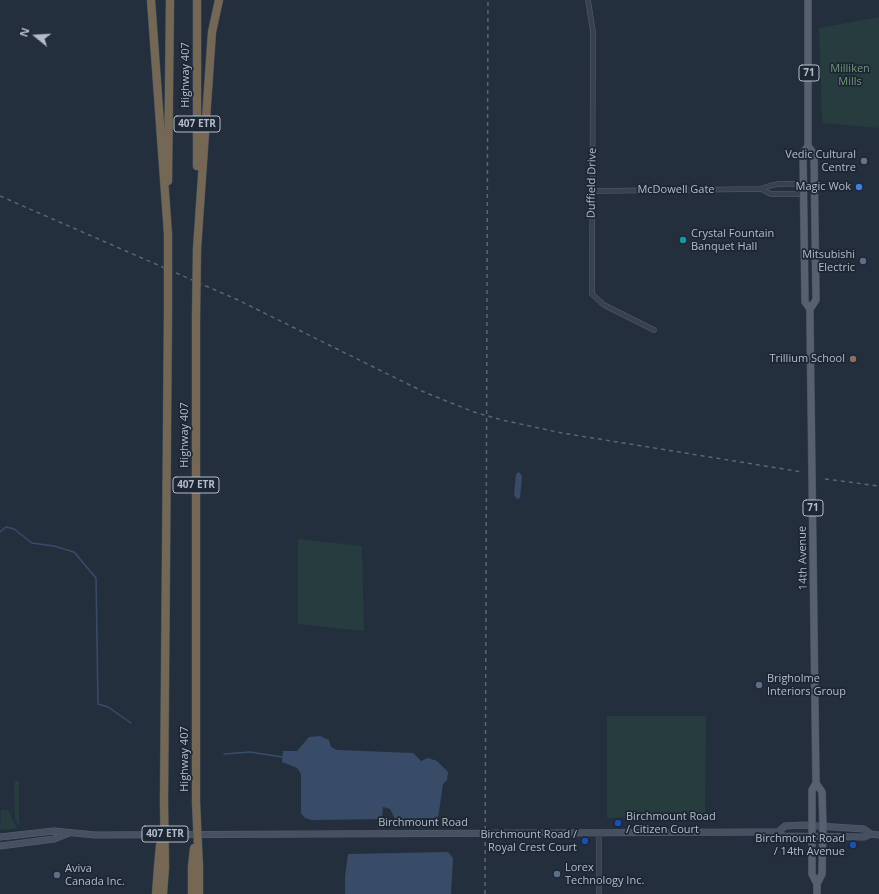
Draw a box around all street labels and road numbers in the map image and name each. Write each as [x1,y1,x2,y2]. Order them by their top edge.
street label: Highway 407 [179,42,193,108]
road number: 71 [799,65,819,81]
road number: 407 ETR [174,116,220,132]
street label: Duffield Drive [585,148,599,218]
street label: McDowell Gate [637,183,715,197]
street label: Highway 407 [178,402,192,468]
road number: 407 ETR [173,477,219,493]
road number: 71 [803,500,823,516]
street label: 14th Avenue [796,526,810,590]
street label: Highway 407 [178,726,192,792]
street label: Birchmount Road [378,816,468,830]
road number: 407 ETR [142,826,188,842]

